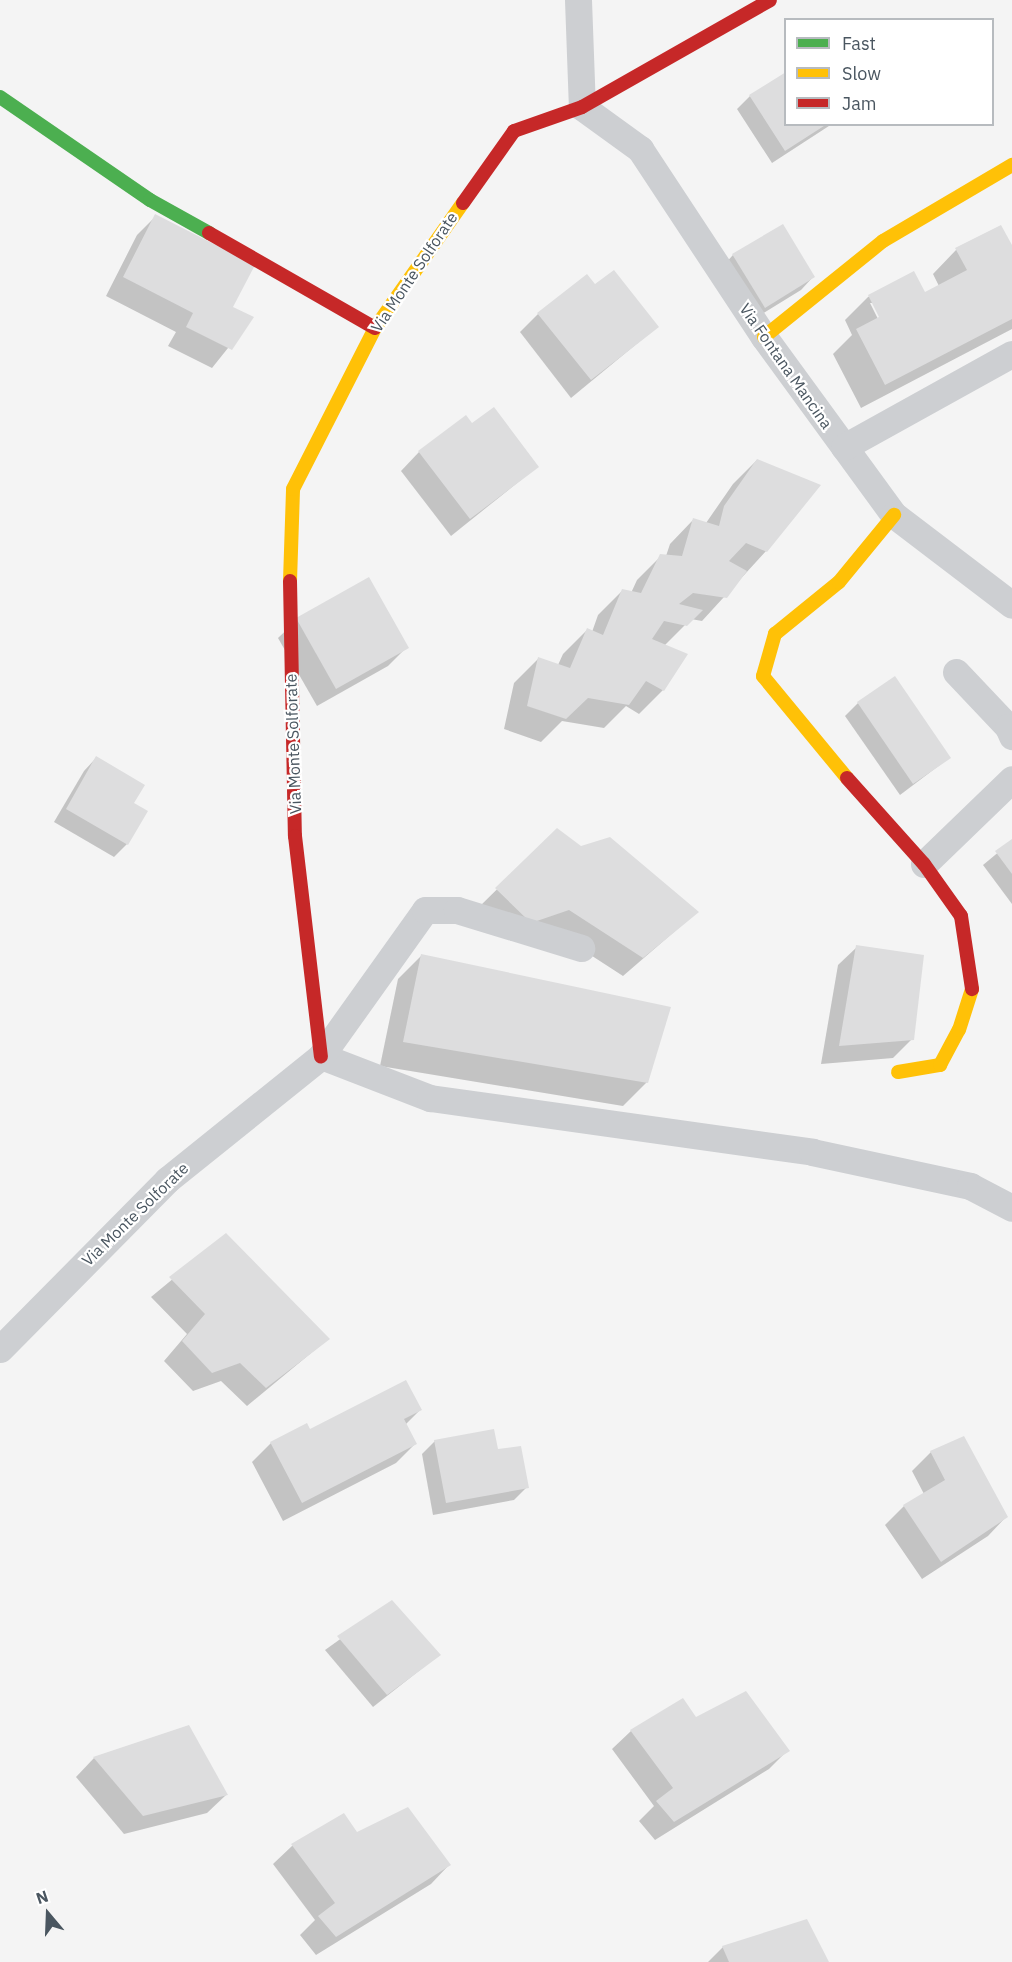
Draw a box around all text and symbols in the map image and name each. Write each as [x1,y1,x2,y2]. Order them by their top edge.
legend [784,18,994,126]
text: Fast [842,32,876,55]
text: Slow [842,62,881,85]
text: Jam [842,92,877,115]
street label: Via Monte Solforate [367,208,461,336]
street label: Via Fontana Mancina [736,300,836,432]
street label: Via Monte Solforate [281,673,305,815]
street label: Via Monte Solforate [78,1158,192,1270]
north arrow [18,1884,78,1944]
text: N [33,1886,51,1908]

